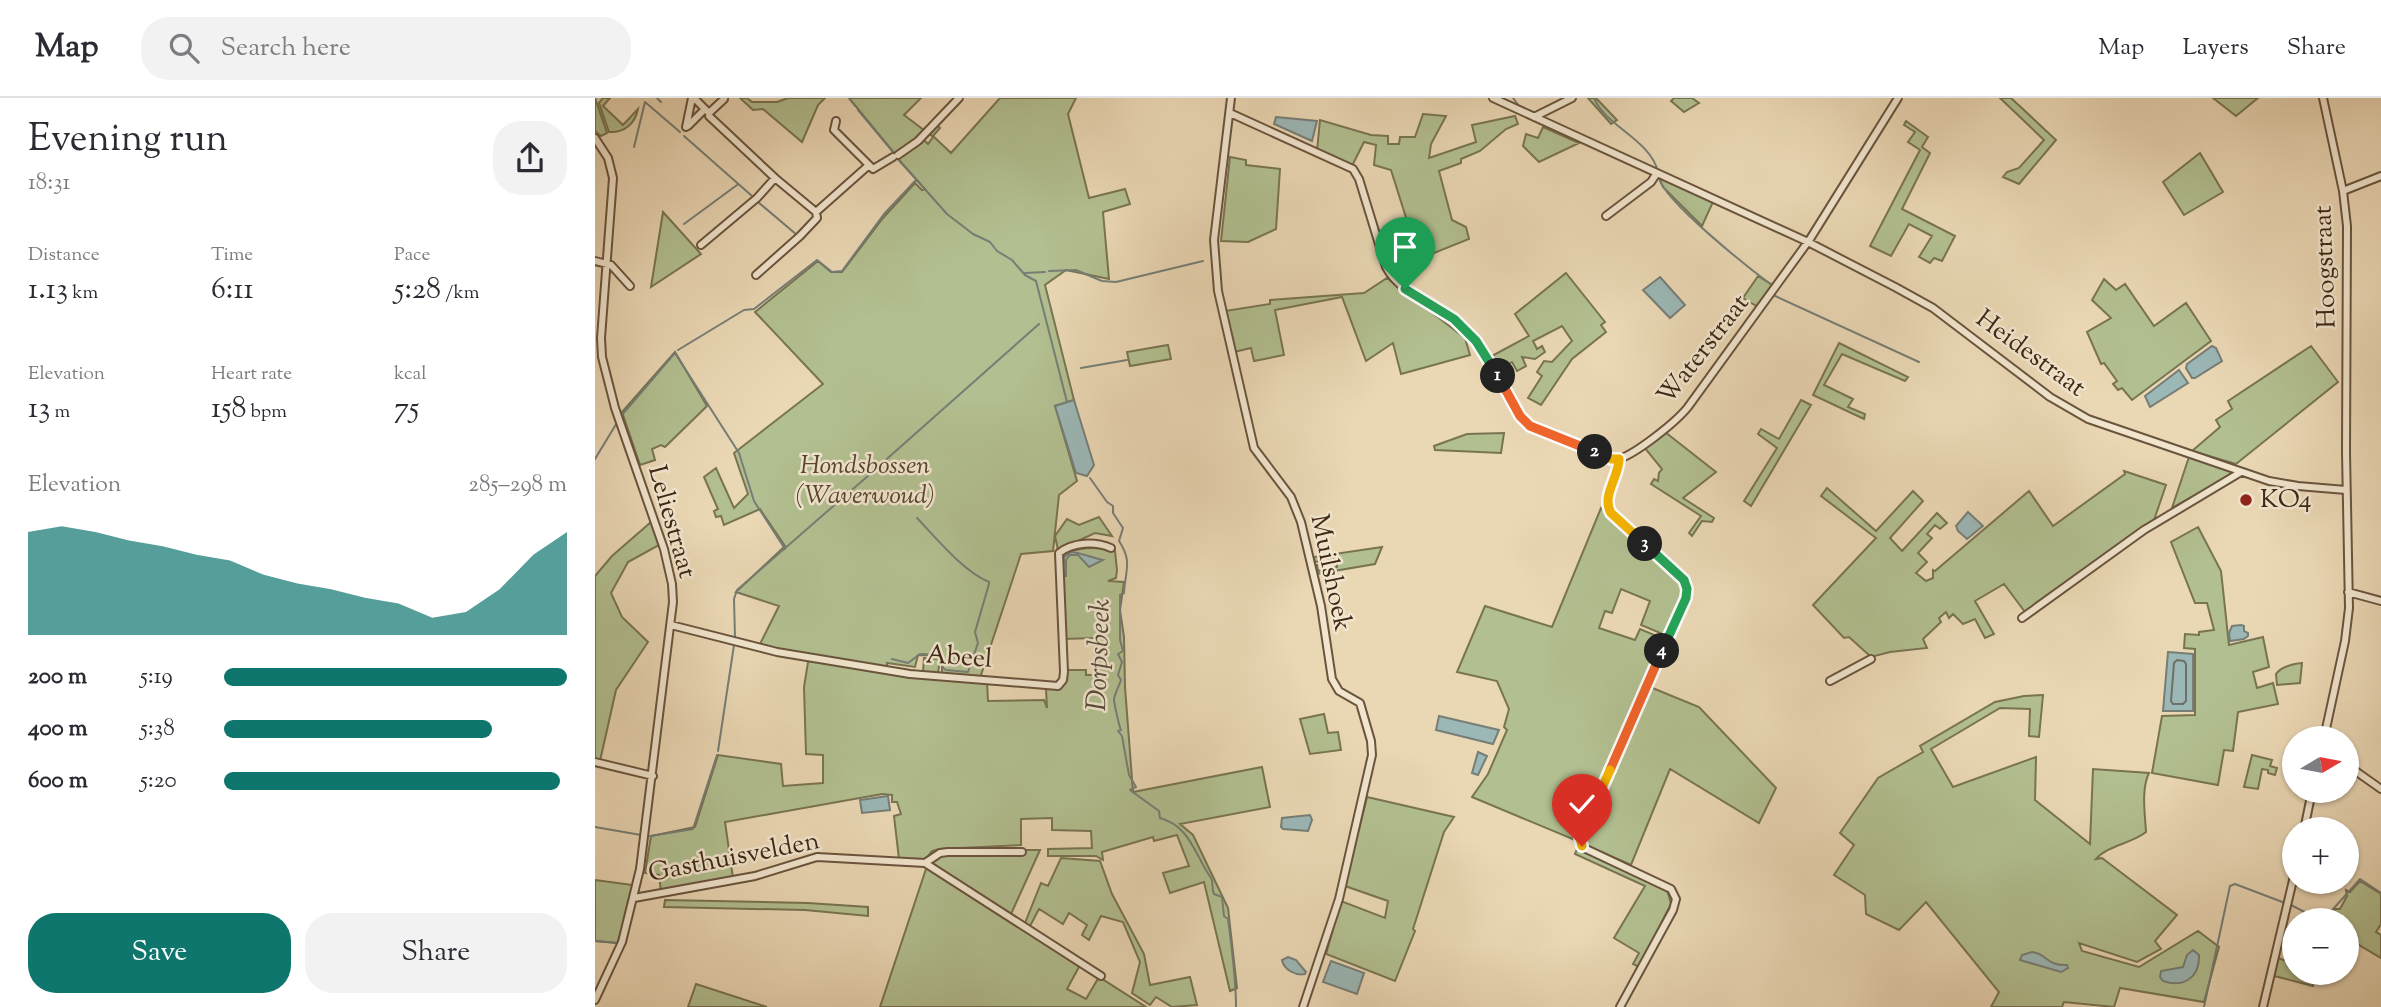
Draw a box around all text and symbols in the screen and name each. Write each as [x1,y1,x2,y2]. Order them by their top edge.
search box [141,17,631,80]
text: Map [35,24,99,72]
icon: search [165,29,203,67]
text: Search here [221,30,351,67]
text: Map [2098,31,2144,65]
text: Layers [2182,31,2249,65]
text: Share [2287,31,2346,65]
text: Evening run [28,114,228,168]
button: share [493,121,567,195]
text: 18:31 [28,167,70,200]
street label: Hoogstraat [2305,205,2347,329]
pin [1375,217,1435,289]
icon: arrive [1386,228,1424,266]
text: Distance [28,242,100,269]
text: Time [211,242,253,269]
text: Pace [394,242,430,269]
text: 1.13 [28,269,68,312]
text: 6:11 [211,269,254,312]
text: 5:28 [394,269,441,312]
text: km [68,280,98,307]
text: /km [441,280,480,307]
street label: Waterstraat [1649,287,1759,413]
street label: Heidestraat [1967,301,2093,407]
pin: 1 [1481,358,1515,394]
text: Elevation [28,361,105,388]
text: Heart rate [211,361,292,388]
text: kcal [394,361,427,388]
text: 1 [1494,362,1501,389]
text: 13 [28,388,50,431]
text: 158 [211,388,246,431]
text: 75 [394,388,419,431]
text: m [50,399,70,426]
text: bpm [246,399,287,426]
pin: 2 [1577,434,1613,470]
text: 2 [1590,438,1599,465]
park label: Hondsbossen (Waverwoud) [795,448,935,515]
street label: Leliestraat [637,461,705,583]
text: Elevation [28,469,121,502]
text: 285–298 m [468,469,567,502]
place label: KO4 [2260,482,2312,519]
marker: KO4 [2238,492,2254,508]
street label: Muilshoek [1300,511,1360,635]
pin: 3 [1627,526,1663,562]
text: 3 [1641,530,1648,557]
water label: Dorpsbeek [1078,598,1122,712]
pin: 4 [1645,634,1679,668]
street label: Abeel [925,637,993,679]
text: 4 [1657,637,1666,664]
text: 200 m [28,661,87,694]
text: 5:19 [140,661,173,694]
text: 400 m [28,713,88,746]
text: 5:38 [140,713,175,746]
north arrow [2282,726,2359,803]
map controls [2282,726,2359,985]
text: 600 m [28,765,88,798]
text: 5:20 [140,765,177,798]
pin [1552,774,1612,846]
icon: check [1563,785,1601,823]
button: + [2282,817,2359,894]
street label: Gasthuisvelden [645,823,823,893]
button: − [2282,908,2359,985]
button: Save [28,913,291,993]
button: Share [305,913,567,993]

